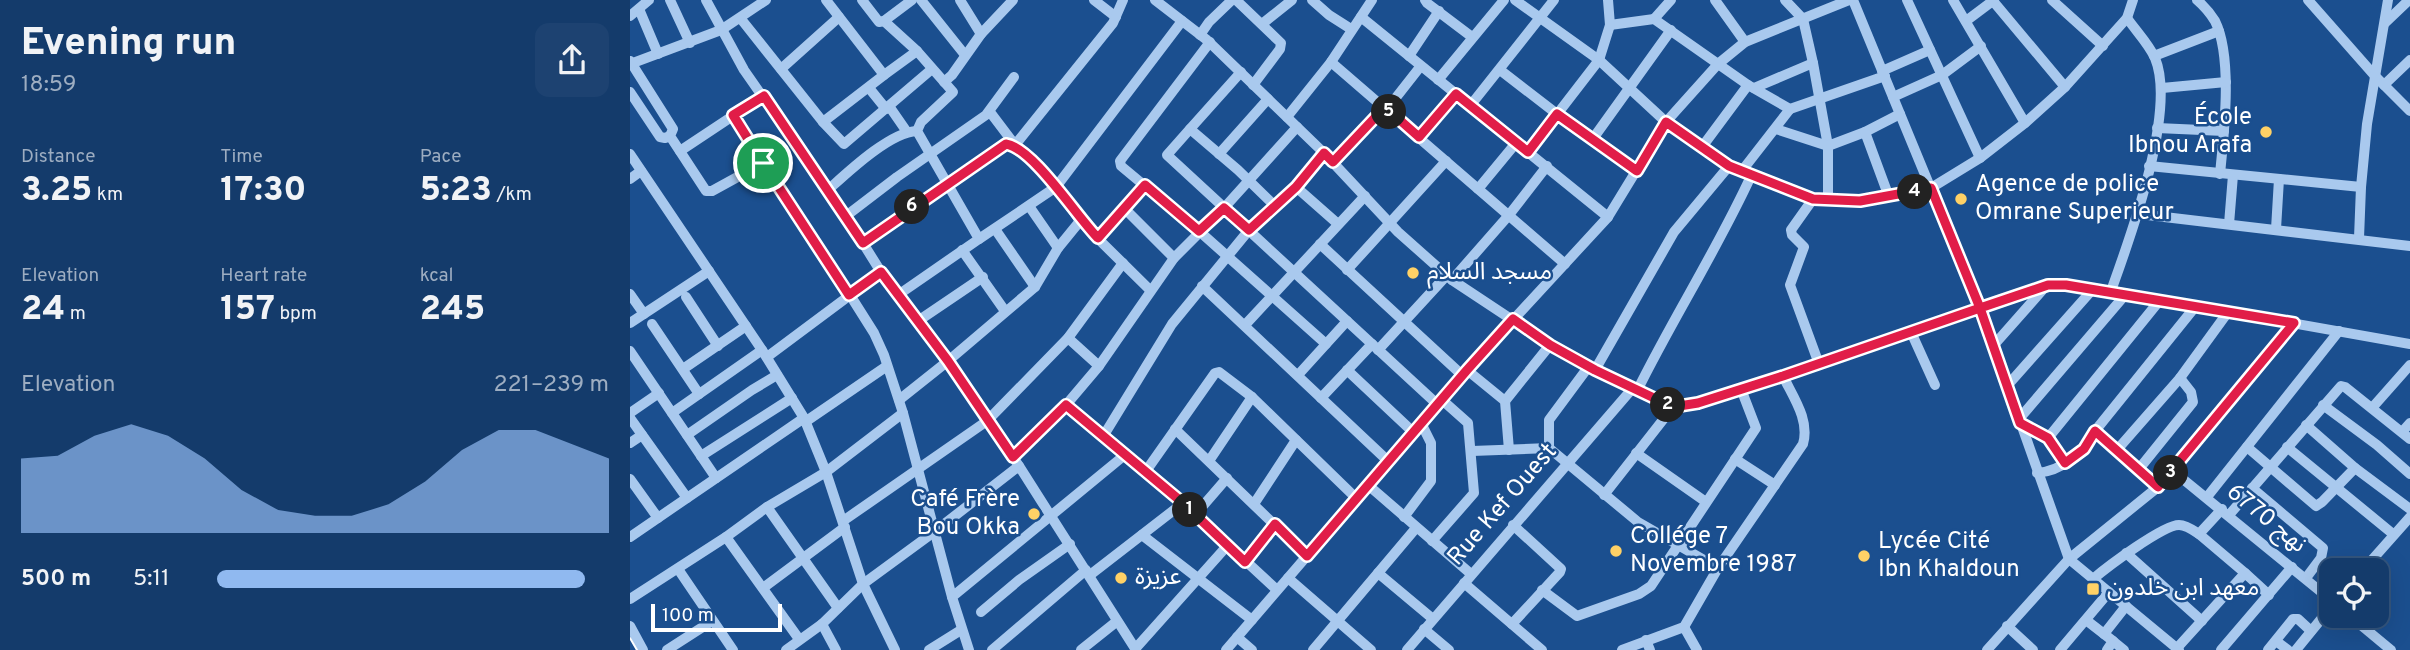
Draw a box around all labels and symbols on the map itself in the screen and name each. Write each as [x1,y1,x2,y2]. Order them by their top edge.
pin: 5 [1372,94,1406,130]
place label: École Ibnou Arafa [2128,101,2252,161]
marker: École Ibnou Arafa [2258,124,2274,140]
pin [733,133,793,193]
place label: Agence de police Omrane Superieur [1975,170,2174,228]
pin: 4 [1898,174,1932,210]
pin: 6 [894,190,930,224]
marker: Agence de police Omrane Superieur [1953,191,1969,207]
place label: مسجد السلام [1427,258,1552,289]
marker: مسجد السلام [1405,265,1421,281]
pin: 2 [1650,388,1686,422]
street label: Rue Kef Ouest [1442,438,1564,572]
pin: 3 [2154,456,2188,490]
street label: نهج 6770 [2220,478,2312,560]
place label: Café Frère Bou Okka [910,485,1020,543]
pin: 1 [1172,492,1208,528]
marker: Café Frère Bou Okka [1026,506,1042,522]
place label: Collége 7 Novembre 1987 [1630,522,1797,580]
place label: Lycée Cité Ibn Khaldoun [1878,527,2020,585]
marker: Collége 7 Novembre 1987 [1608,543,1624,559]
marker: Lycée Cité Ibn Khaldoun [1856,548,1872,564]
place label: عزيزة [1135,563,1181,593]
marker: عزيزة [1113,570,1129,586]
place label: معهد ابن خلدون [2107,574,2259,604]
marker: معهد ابن خلدون [2085,581,2101,597]
scale bar [651,601,782,633]

